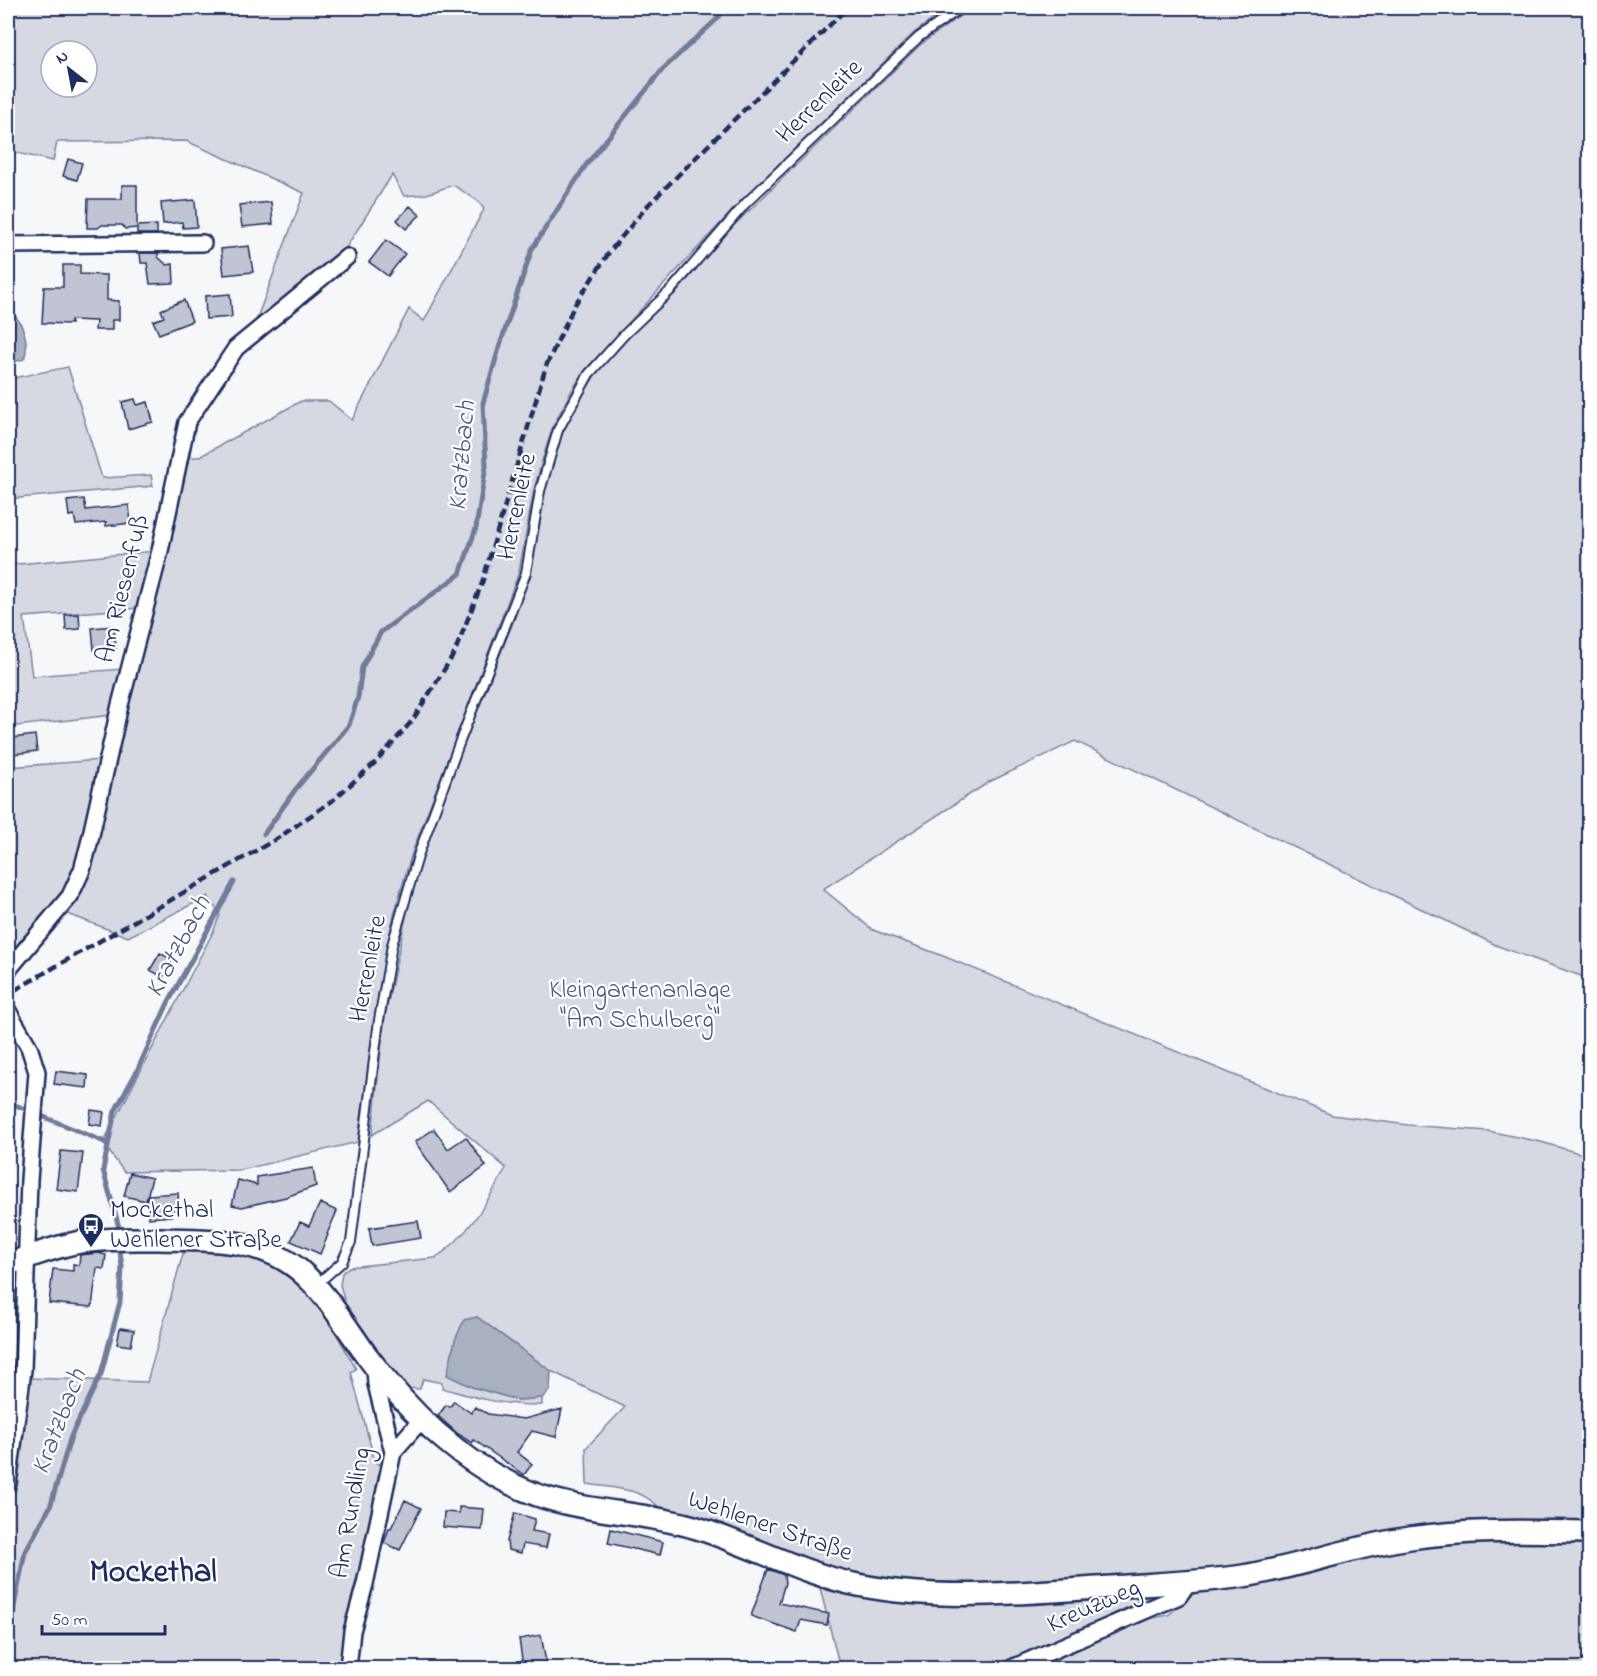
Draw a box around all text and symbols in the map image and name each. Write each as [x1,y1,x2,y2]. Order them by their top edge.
north arrow [39,39,99,99]
text: N [51,45,73,71]
street label: Herrenleite [768,50,872,153]
water label: Kratzbach [439,398,487,513]
street label: Herrenleite [488,450,548,564]
street label: Am Riesenfuß [87,511,161,667]
water label: Kratzbach [136,888,223,1005]
street label: Herrenleite [340,912,398,1026]
park label: Kleingartenanlage "Am Schulberg" [549,972,731,1040]
place label: Mockethal Wehlener Straße [110,1192,282,1260]
bus stop icon: Mockethal Wehlener Straße [76,1211,106,1249]
water label: Kratzbach [22,1363,98,1480]
street label: Am Rundling [322,1444,382,1582]
street label: Wehlener Straße [683,1481,858,1573]
district label: Mockethal [89,1550,217,1597]
street label: Kreuzweg [1041,1570,1147,1644]
scale bar [42,1598,165,1636]
text: 50 m [51,1608,88,1634]

